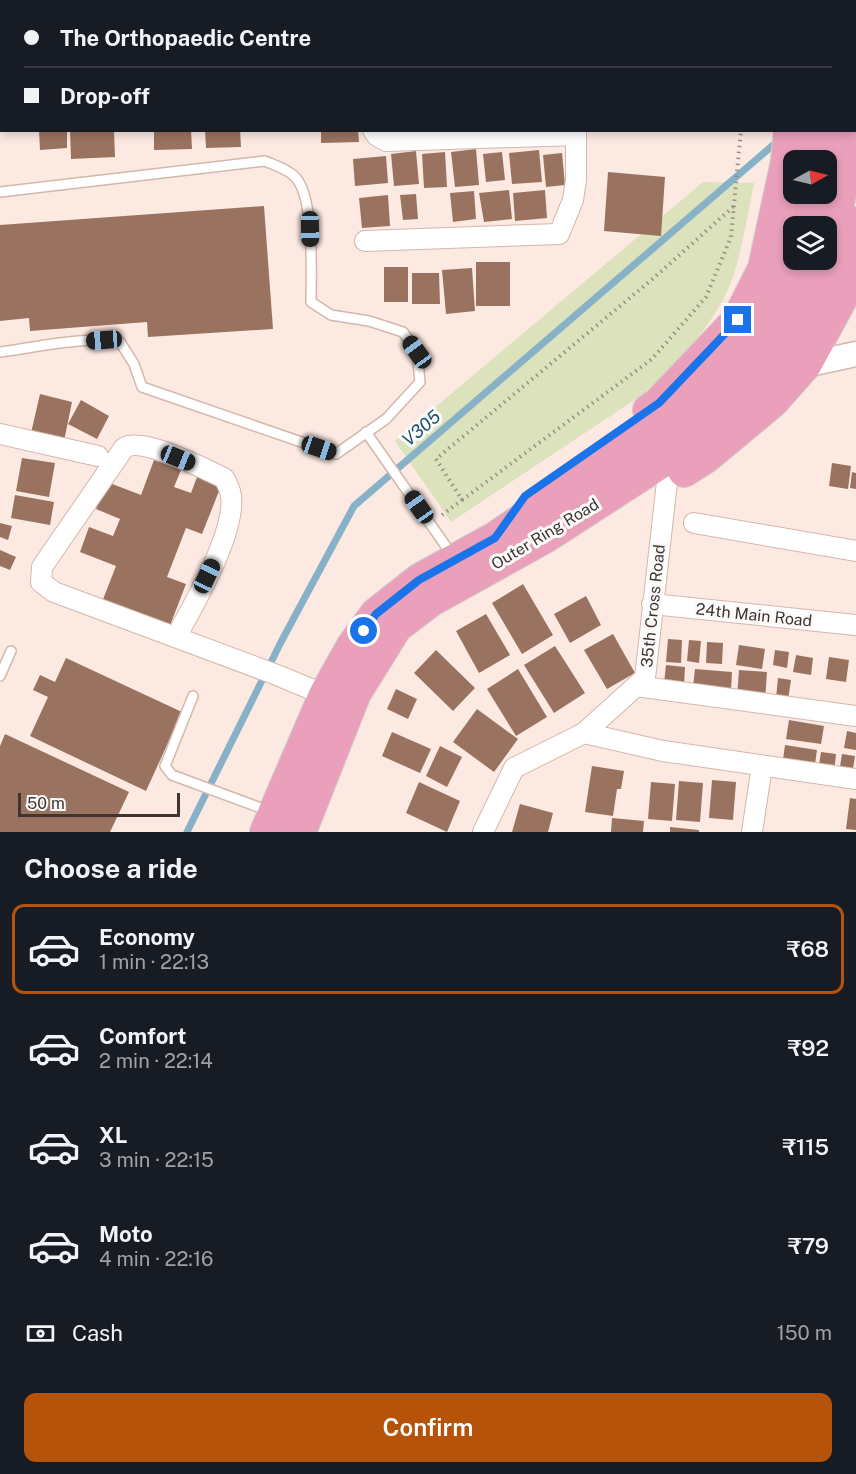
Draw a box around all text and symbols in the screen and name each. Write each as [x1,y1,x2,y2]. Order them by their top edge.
text: The Orthopaedic Centre [60,25,311,51]
text: Drop-off [60,83,150,109]
north arrow [783,150,837,204]
map controls [783,150,837,270]
car [301,211,319,247]
button: layers [783,216,837,270]
route end [724,306,751,333]
car [85,330,123,350]
car [399,332,435,372]
water label: V305 [398,406,444,450]
car [299,434,339,462]
car [158,443,198,473]
car [401,487,437,527]
street label: Outer Ring Road [488,494,602,574]
street label: 35th Cross Road [637,543,669,669]
car [191,556,223,596]
street label: 24th Main Road [695,599,813,631]
route start [350,617,377,644]
scale bar [18,790,180,818]
text: 50 m [27,794,65,813]
text: Choose a ride [24,852,198,884]
icon: car [27,922,81,976]
text: Economy [99,924,195,950]
text: ₹68 [787,936,829,962]
text: 1 min · 22:13 [99,950,209,974]
icon: car [27,1021,81,1075]
text: Comfort [99,1023,186,1049]
text: ₹92 [788,1035,829,1061]
text: 2 min · 22:14 [99,1049,213,1073]
icon: car [27,1120,81,1174]
text: XL [99,1122,127,1148]
text: ₹115 [783,1134,829,1160]
text: 3 min · 22:15 [99,1148,214,1172]
icon: car [27,1219,81,1273]
text: Moto [99,1221,153,1247]
text: ₹79 [788,1233,829,1259]
text: 4 min · 22:16 [99,1247,213,1271]
icon: cash [24,1317,57,1350]
text: Cash [72,1320,123,1346]
text: 150 m [777,1321,832,1345]
button: Confirm [24,1393,832,1462]

